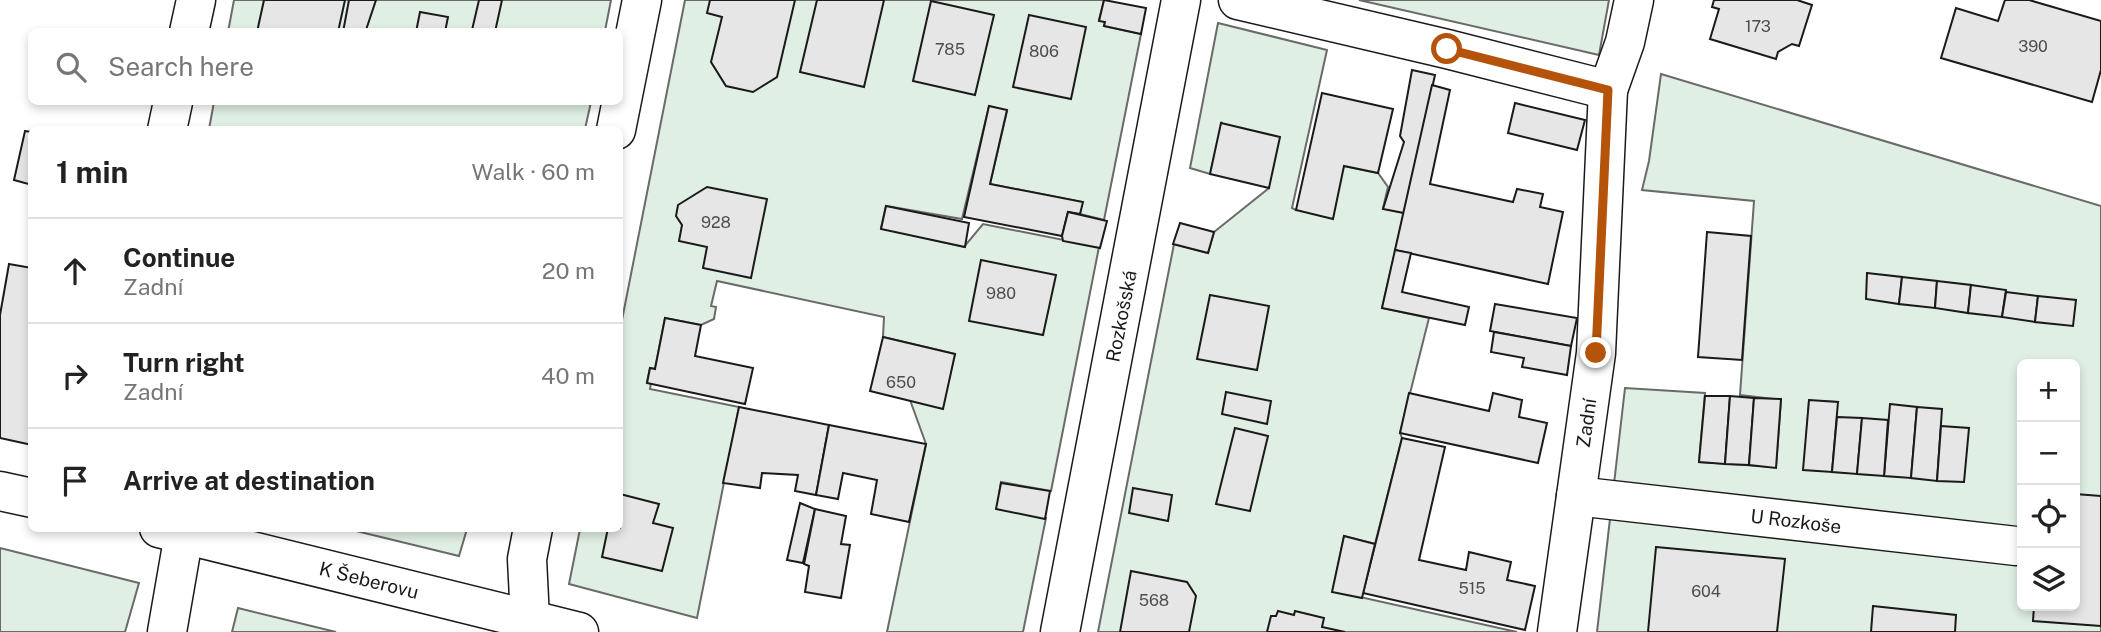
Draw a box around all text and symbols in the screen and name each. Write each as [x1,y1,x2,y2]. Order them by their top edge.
house number: 173 [1745,17,1771,36]
search box [28,28,623,105]
route start [1431,33,1462,64]
house number: 390 [2018,37,2048,56]
house number: 785 [935,40,965,59]
house number: 806 [1029,42,1059,61]
icon: search [52,48,90,86]
text: Search here [108,51,254,82]
text: 1 min [56,154,128,190]
text: Walk · 60 m [472,158,595,185]
house number: 928 [701,213,731,232]
text: Continue [123,242,235,273]
icon: ahead [56,252,94,290]
text: 20 m [542,257,595,284]
street label: Rozkošská [1101,268,1141,364]
text: Zadní [123,273,183,300]
house number: 980 [986,284,1016,303]
route end [1580,337,1611,368]
text: Turn right [123,347,245,378]
icon: right [56,357,94,395]
map controls [2017,359,2080,611]
button: + [2017,359,2080,422]
text: 40 m [541,362,595,389]
house number: 650 [886,373,916,392]
text: Zadní [123,378,183,405]
street label: Zadní [1572,396,1600,449]
button: − [2017,422,2080,485]
icon: arrive [56,462,94,500]
text: Arrive at destination [123,465,375,496]
button: locate [2017,485,2080,548]
street label: U Rozkoše [1749,505,1843,537]
button: layers [2017,548,2080,611]
street label: K Šeberovu [317,557,421,603]
house number: 515 [1458,579,1486,598]
house number: 604 [1691,582,1721,601]
house number: 568 [1139,591,1169,610]

